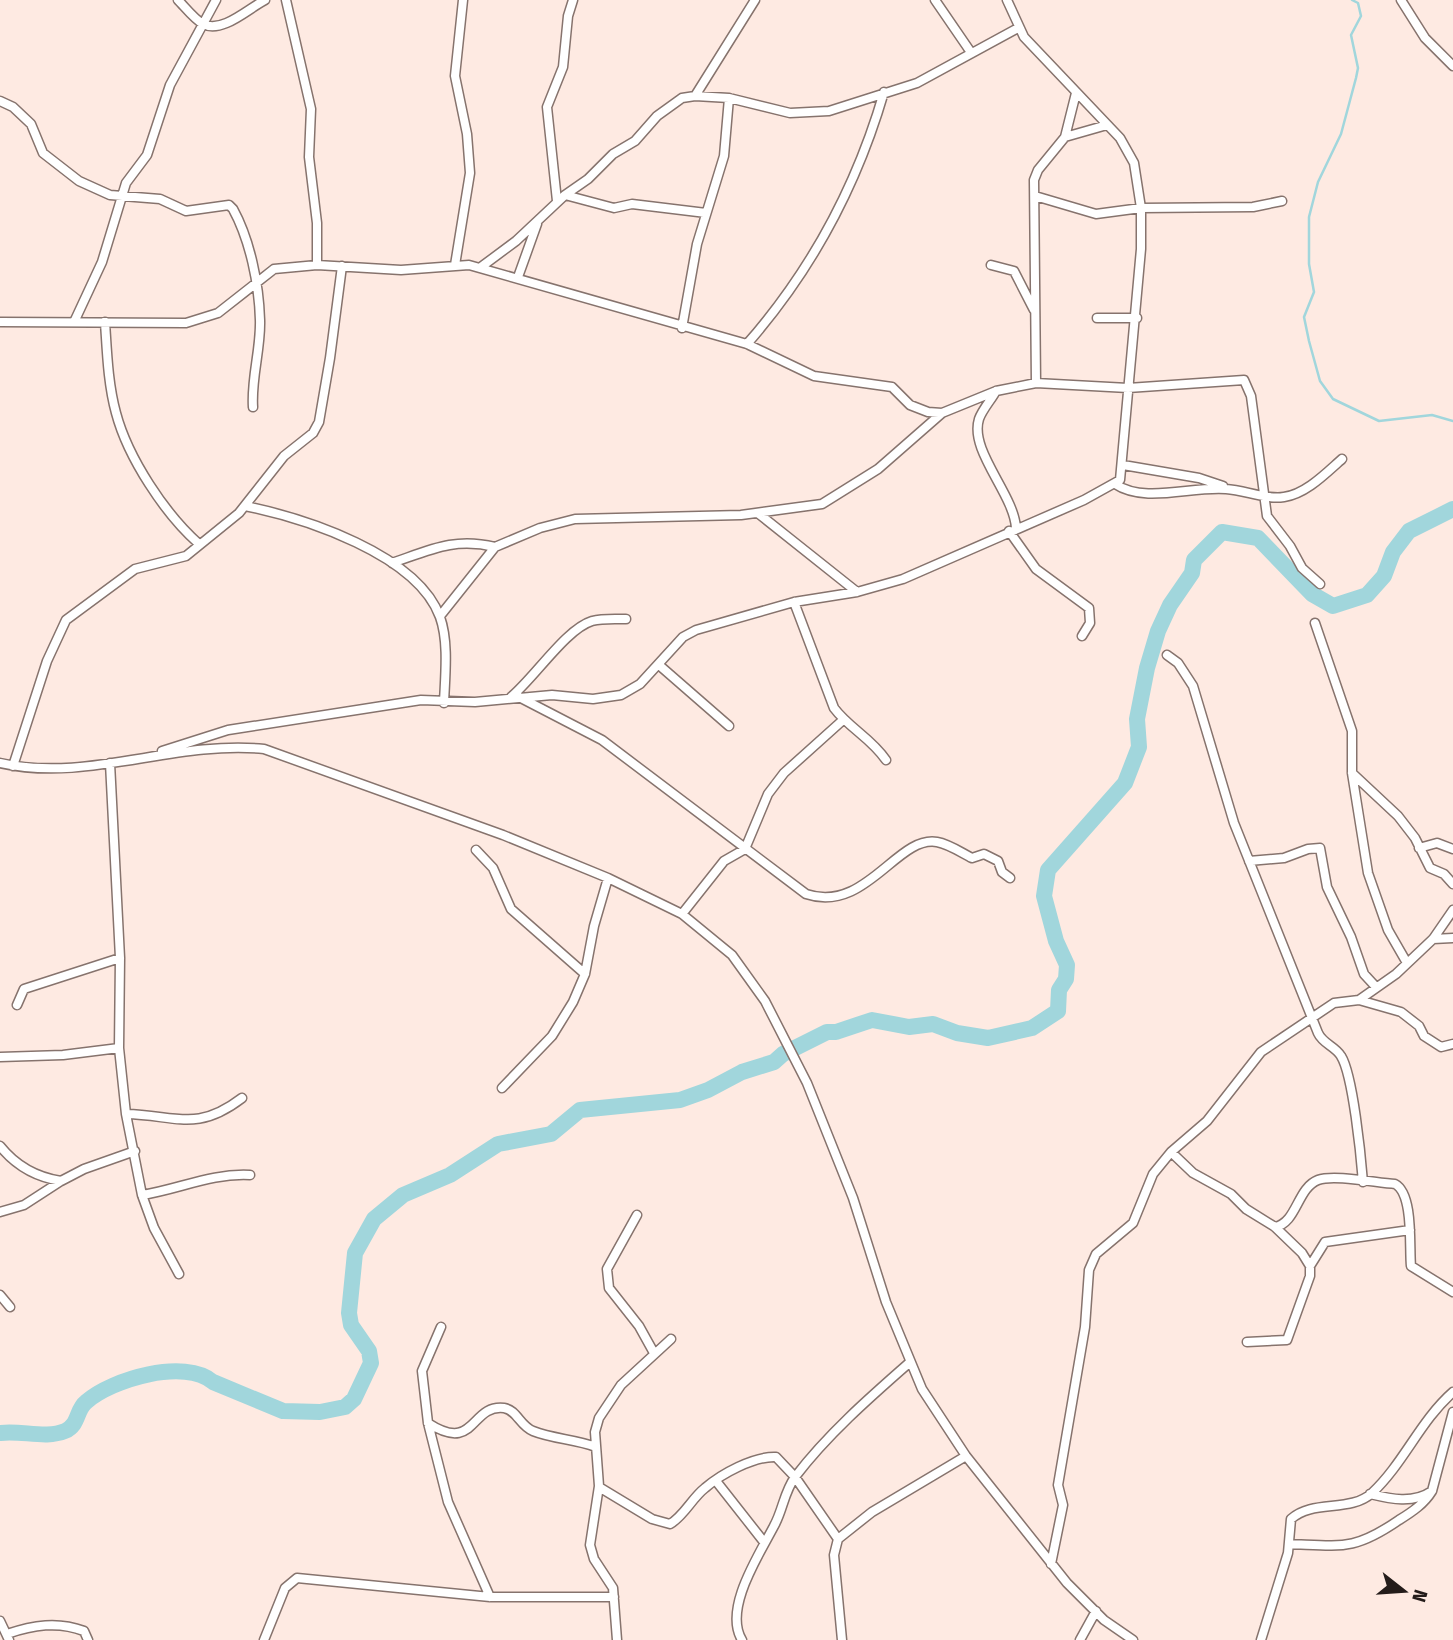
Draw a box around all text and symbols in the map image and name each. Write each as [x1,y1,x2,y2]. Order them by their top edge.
north arrow [1369,1556,1439,1626]
text: N [1407,1587,1432,1605]

